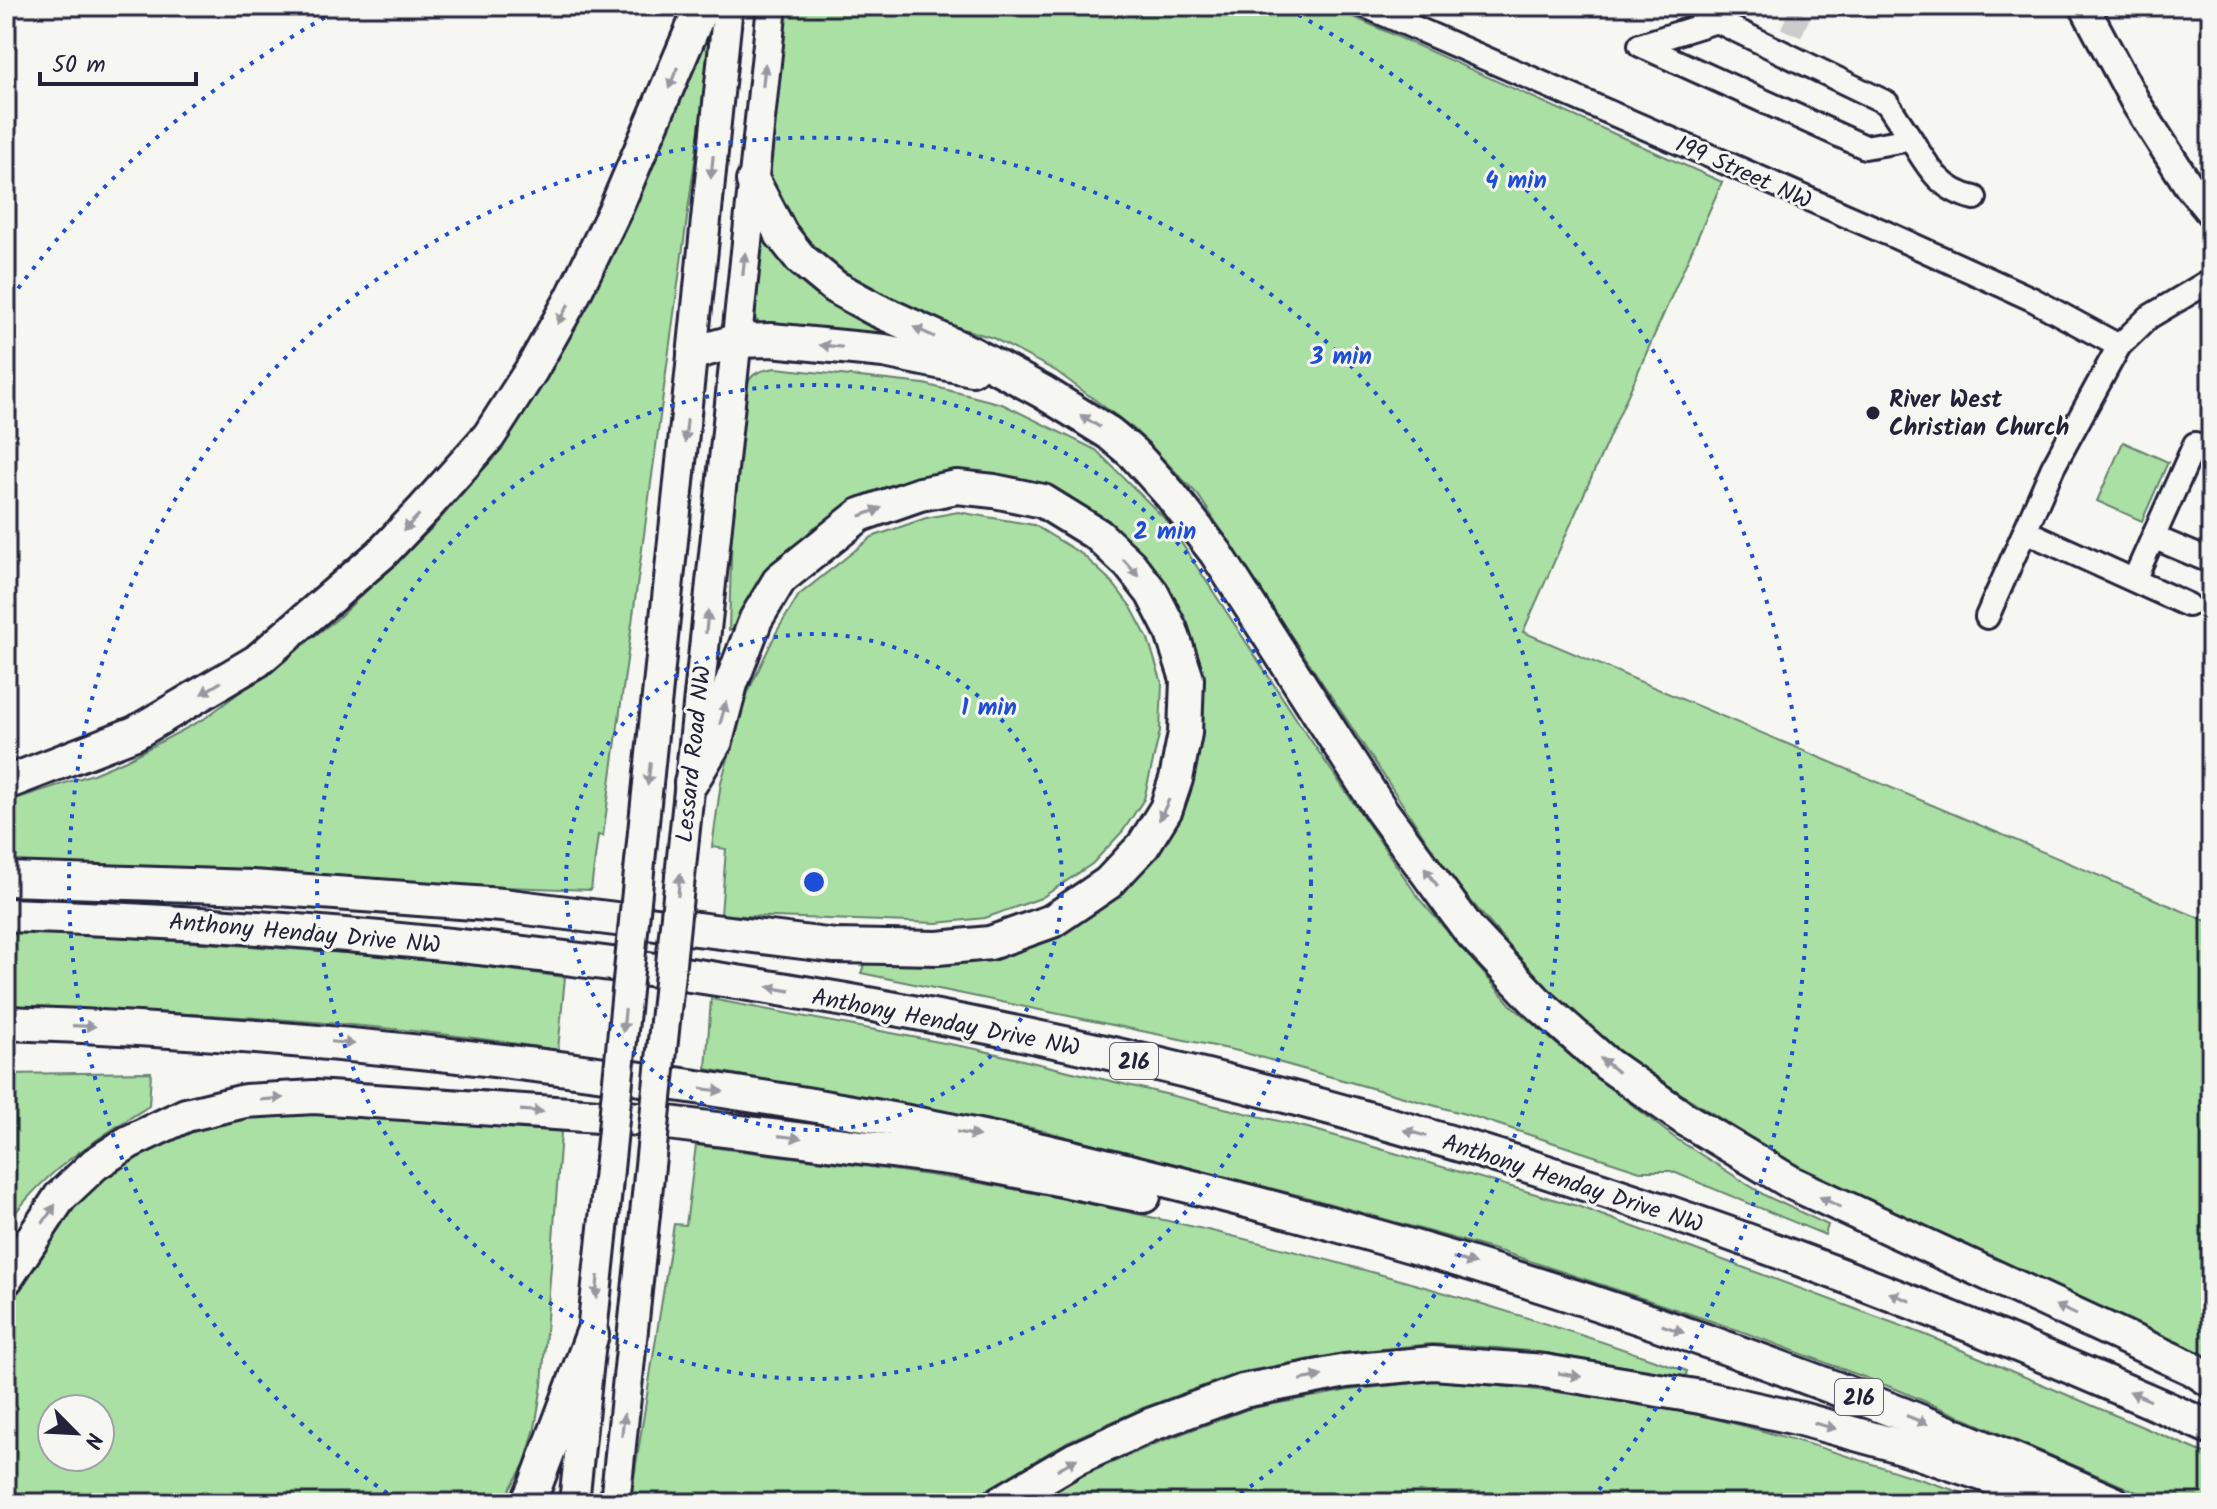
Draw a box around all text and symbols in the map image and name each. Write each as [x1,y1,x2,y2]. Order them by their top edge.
scale bar [40,36,196,86]
text: 50 m [52,46,106,85]
one-way arrow [758,62,771,87]
one-way arrow [666,66,679,90]
street label: 199 Street NW [1669,126,1818,221]
one-way arrow [705,155,718,180]
text: 4 min [1485,162,1547,201]
one-way arrow [738,251,751,276]
one-way arrow [556,303,570,325]
one-way arrow [912,325,935,338]
text: 3 min [1309,338,1372,377]
one-way arrow [818,339,843,352]
place label: River West Christian Church [1889,381,2069,448]
marker: River West Christian Church [1864,404,1882,422]
one-way arrow [1079,414,1101,428]
one-way arrow [679,418,692,443]
one-way arrow [859,505,883,518]
one-way arrow [402,513,421,532]
text: 2 min [1134,513,1196,552]
one-way arrow [1121,558,1139,577]
one-way arrow [701,609,714,634]
street label: Lessard Road NW [666,664,723,845]
one-way arrow [200,681,222,695]
text: 1 min [961,689,1017,728]
one-way arrow [718,700,730,725]
one-way arrow [643,762,656,787]
one-way arrow [1157,798,1171,821]
one-way arrow [1423,867,1439,887]
centre of rings [800,868,828,896]
one-way arrow [673,872,686,897]
street label: Anthony Henday Drive NW [167,903,442,966]
street label: Anthony Henday Drive NW [808,978,1083,1069]
one-way arrow [766,982,791,995]
one-way arrow [617,1008,630,1033]
one-way arrow [72,1019,97,1032]
one-way arrow [331,1037,356,1050]
road number: 216 [1110,1043,1158,1079]
one-way arrow [1599,1057,1619,1073]
one-way arrow [700,1084,725,1097]
one-way arrow [260,1092,285,1105]
one-way arrow [520,1105,545,1118]
street label: Anthony Henday Drive NW [1437,1124,1708,1245]
one-way arrow [1402,1126,1426,1139]
one-way arrow [956,1129,981,1141]
one-way arrow [778,1131,803,1144]
one-way arrow [1818,1195,1841,1209]
one-way arrow [41,1203,55,1225]
one-way arrow [1453,1255,1477,1268]
one-way arrow [590,1275,603,1300]
one-way arrow [1888,1290,1912,1303]
one-way arrow [2054,1303,2078,1317]
one-way arrow [1661,1323,1685,1336]
one-way arrow [1558,1370,1583,1382]
one-way arrow [1299,1371,1324,1384]
road number: 216 [1835,1379,1883,1415]
one-way arrow [2128,1389,2152,1403]
north arrow [36,1393,116,1473]
one-way arrow [617,1412,630,1437]
one-way arrow [1905,1413,1929,1426]
one-way arrow [1812,1420,1837,1432]
text: N [73,1427,111,1454]
one-way arrow [1056,1457,1078,1471]

